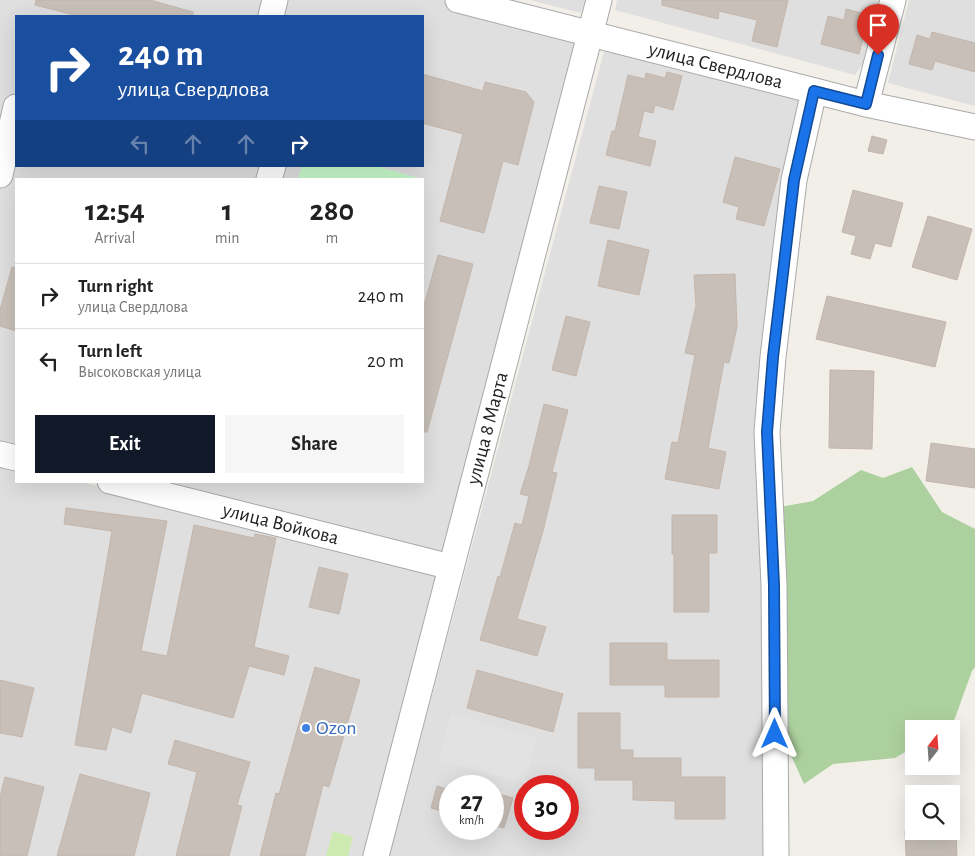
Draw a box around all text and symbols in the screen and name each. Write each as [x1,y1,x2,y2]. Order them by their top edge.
pin [857,4,899,55]
icon: arrive [864,11,892,39]
icon: right [35,35,100,100]
text: 240 m [118,37,204,72]
street label: улица Свердлова [646,39,785,92]
text: улица Свердлова [118,78,269,100]
icon: left [126,130,154,158]
icon: ahead [179,130,207,158]
icon: ahead [232,130,260,158]
icon: right [285,130,313,158]
text: 12:54 [85,196,145,226]
text: 1 [222,196,233,226]
text: 280 [310,196,354,226]
text: Arrival [94,230,135,246]
text: min [215,230,240,246]
text: m [325,230,338,246]
text: Turn right [78,277,153,296]
icon: right [35,282,63,310]
text: 240 m [358,287,404,306]
text: улица Свердлова [78,299,188,315]
text: Turn left [78,342,142,361]
icon: left [35,347,63,375]
text: 20 m [367,352,404,371]
text: Высоковская улица [78,364,202,380]
street label: улица 8 Марта [463,370,512,488]
button: Exit [35,415,215,473]
button: Share [225,415,404,473]
street label: улица Войкова [220,500,341,548]
position arrow [748,707,800,759]
place label: Ozon [316,718,357,738]
north arrow [905,720,960,775]
map controls [905,720,960,840]
marker: Ozon [300,722,312,734]
speed limit sign: 30 [514,775,579,840]
button: search [905,785,960,840]
text: 27 [460,789,483,814]
text: km/h [459,814,484,826]

